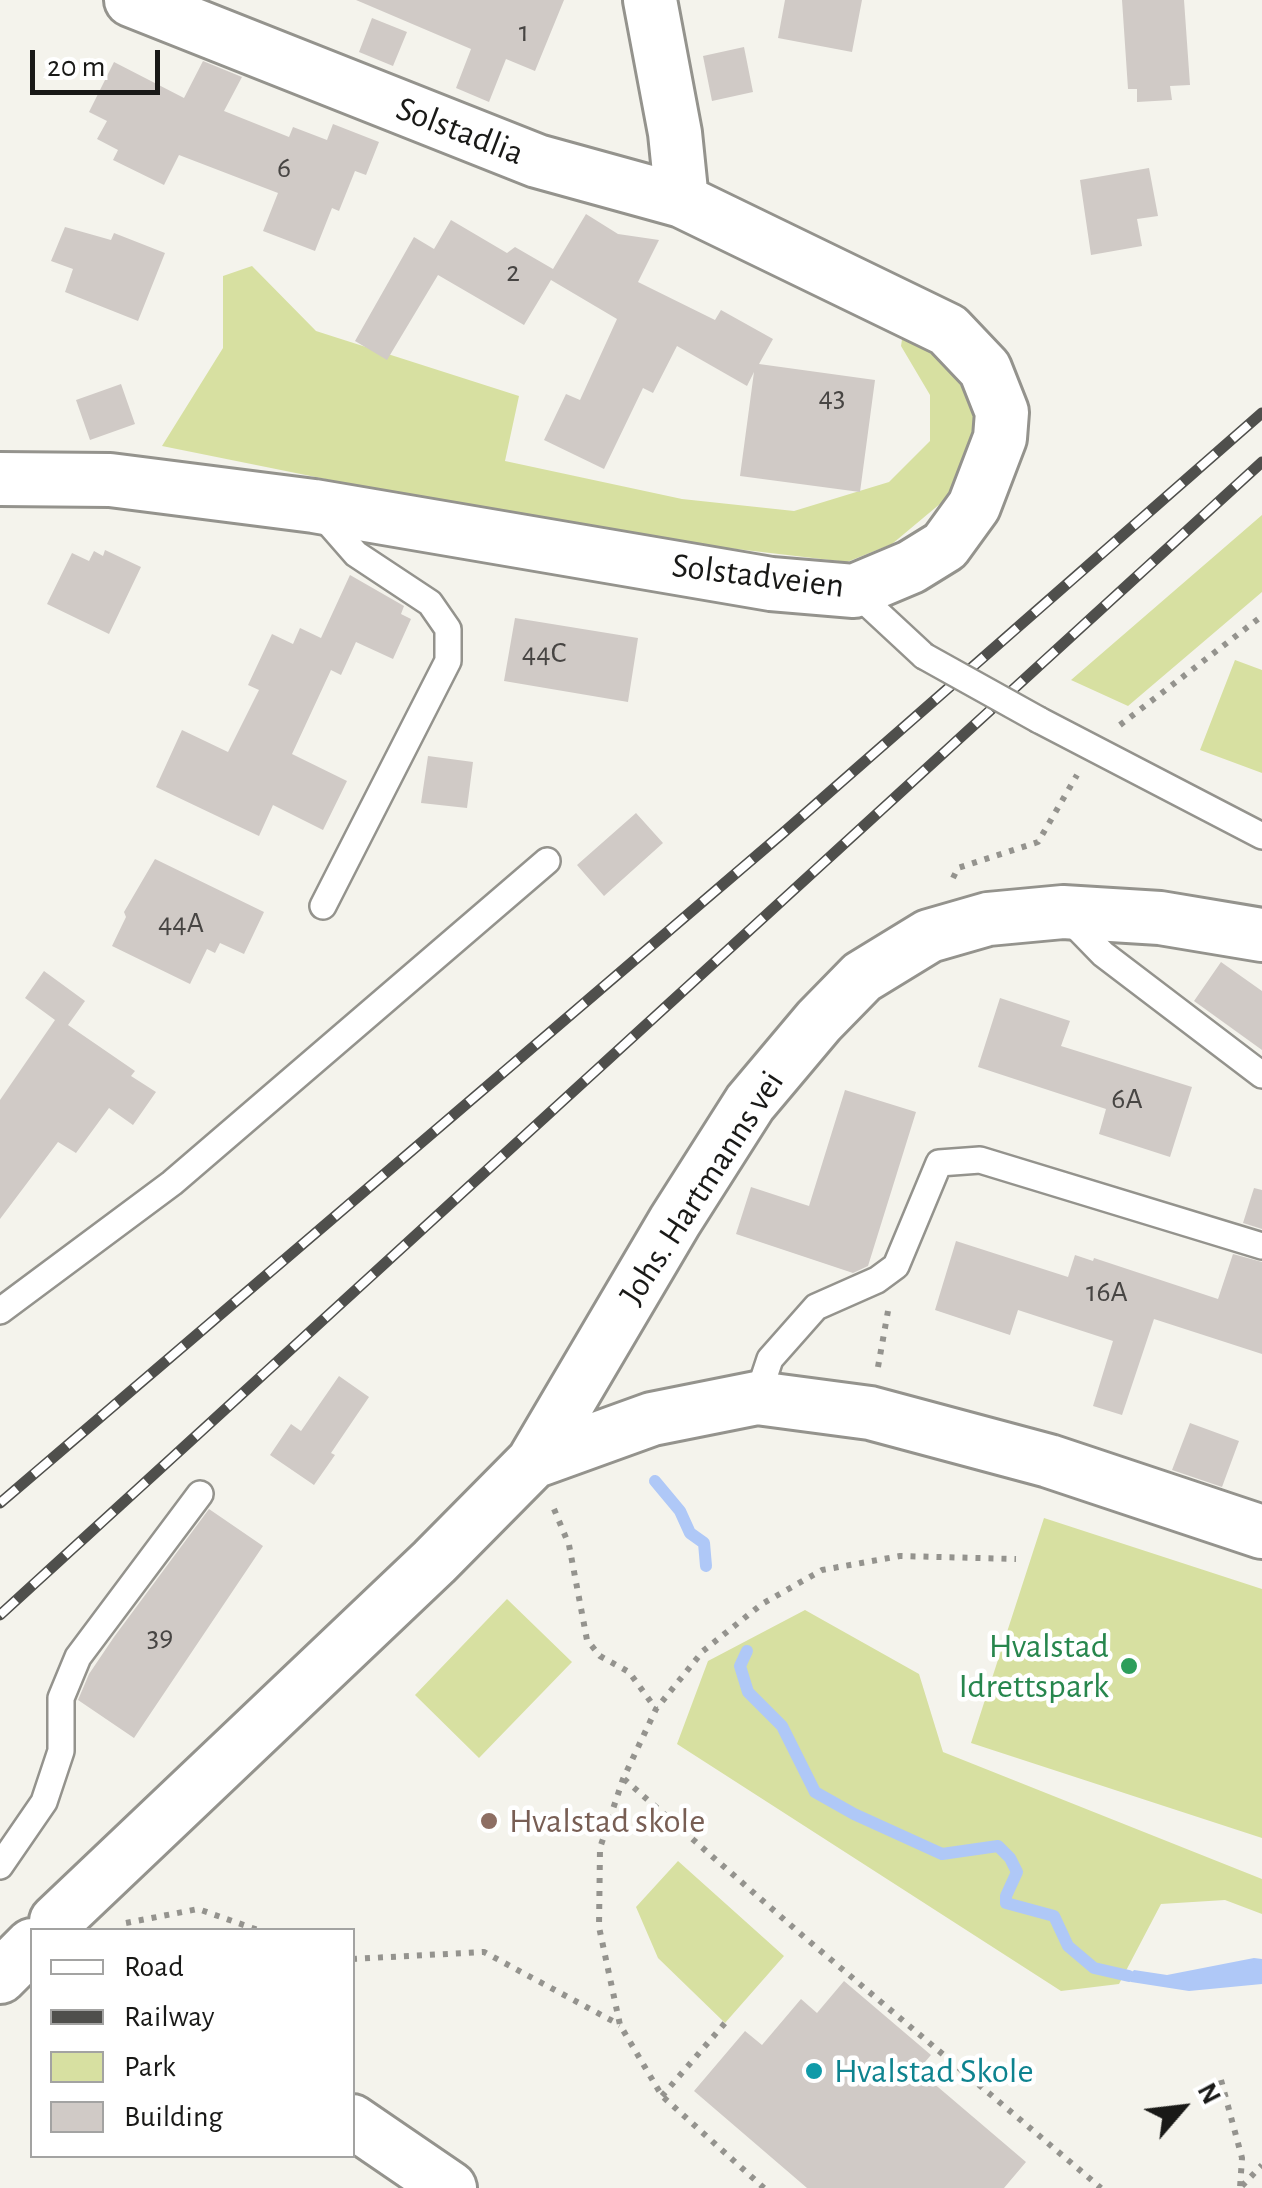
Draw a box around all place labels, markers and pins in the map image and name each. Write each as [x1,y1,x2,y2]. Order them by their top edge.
place label: Hvalstad Idrettspark [959,1625,1109,1707]
marker: Hvalstad Idrettspark [1118,1655,1140,1677]
place label: Hvalstad skole [509,1800,705,1842]
marker: Hvalstad skole [478,1810,500,1832]
place label: Hvalstad Skole [834,2050,1034,2092]
marker: Hvalstad Skole [803,2060,825,2082]

